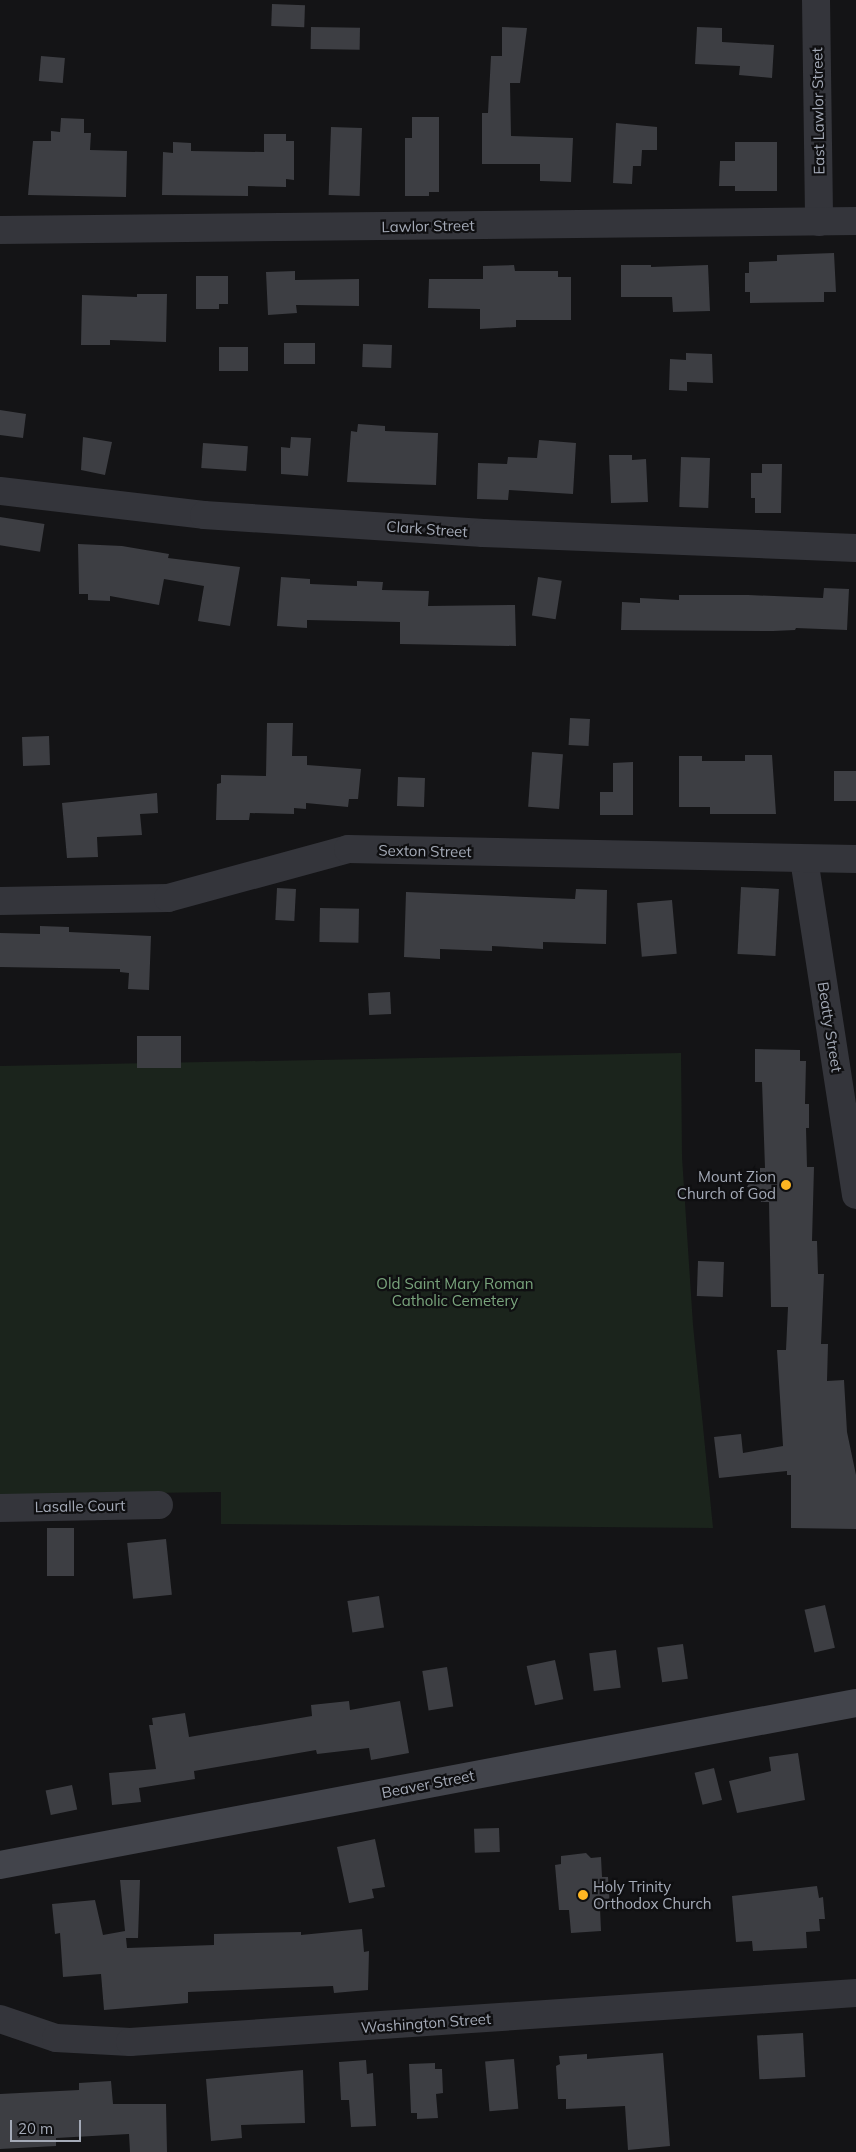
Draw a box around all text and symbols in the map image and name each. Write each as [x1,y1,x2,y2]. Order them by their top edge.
street label: East Lawlor Street [808,47,828,175]
street label: Lawlor Street [381,216,475,236]
street label: Clark Street [386,517,468,541]
street label: Sexton Street [378,841,472,861]
street label: Beatty Street [814,981,846,1073]
place label: Mount Zion Church of God [677,1167,776,1202]
marker: Mount Zion Church of God [780,1179,792,1191]
park label: Old Saint Mary Roman Catholic Cemetery [376,1274,534,1309]
street label: Lasalle Court [34,1496,126,1516]
street label: Beaver Street [380,1766,476,1802]
place label: Holy Trinity Orthodox Church [593,1877,712,1912]
marker: Holy Trinity Orthodox Church [577,1889,589,1901]
street label: Washington Street [360,2009,492,2037]
scale bar [12,2110,84,2142]
text: 20 m [18,2119,53,2138]

